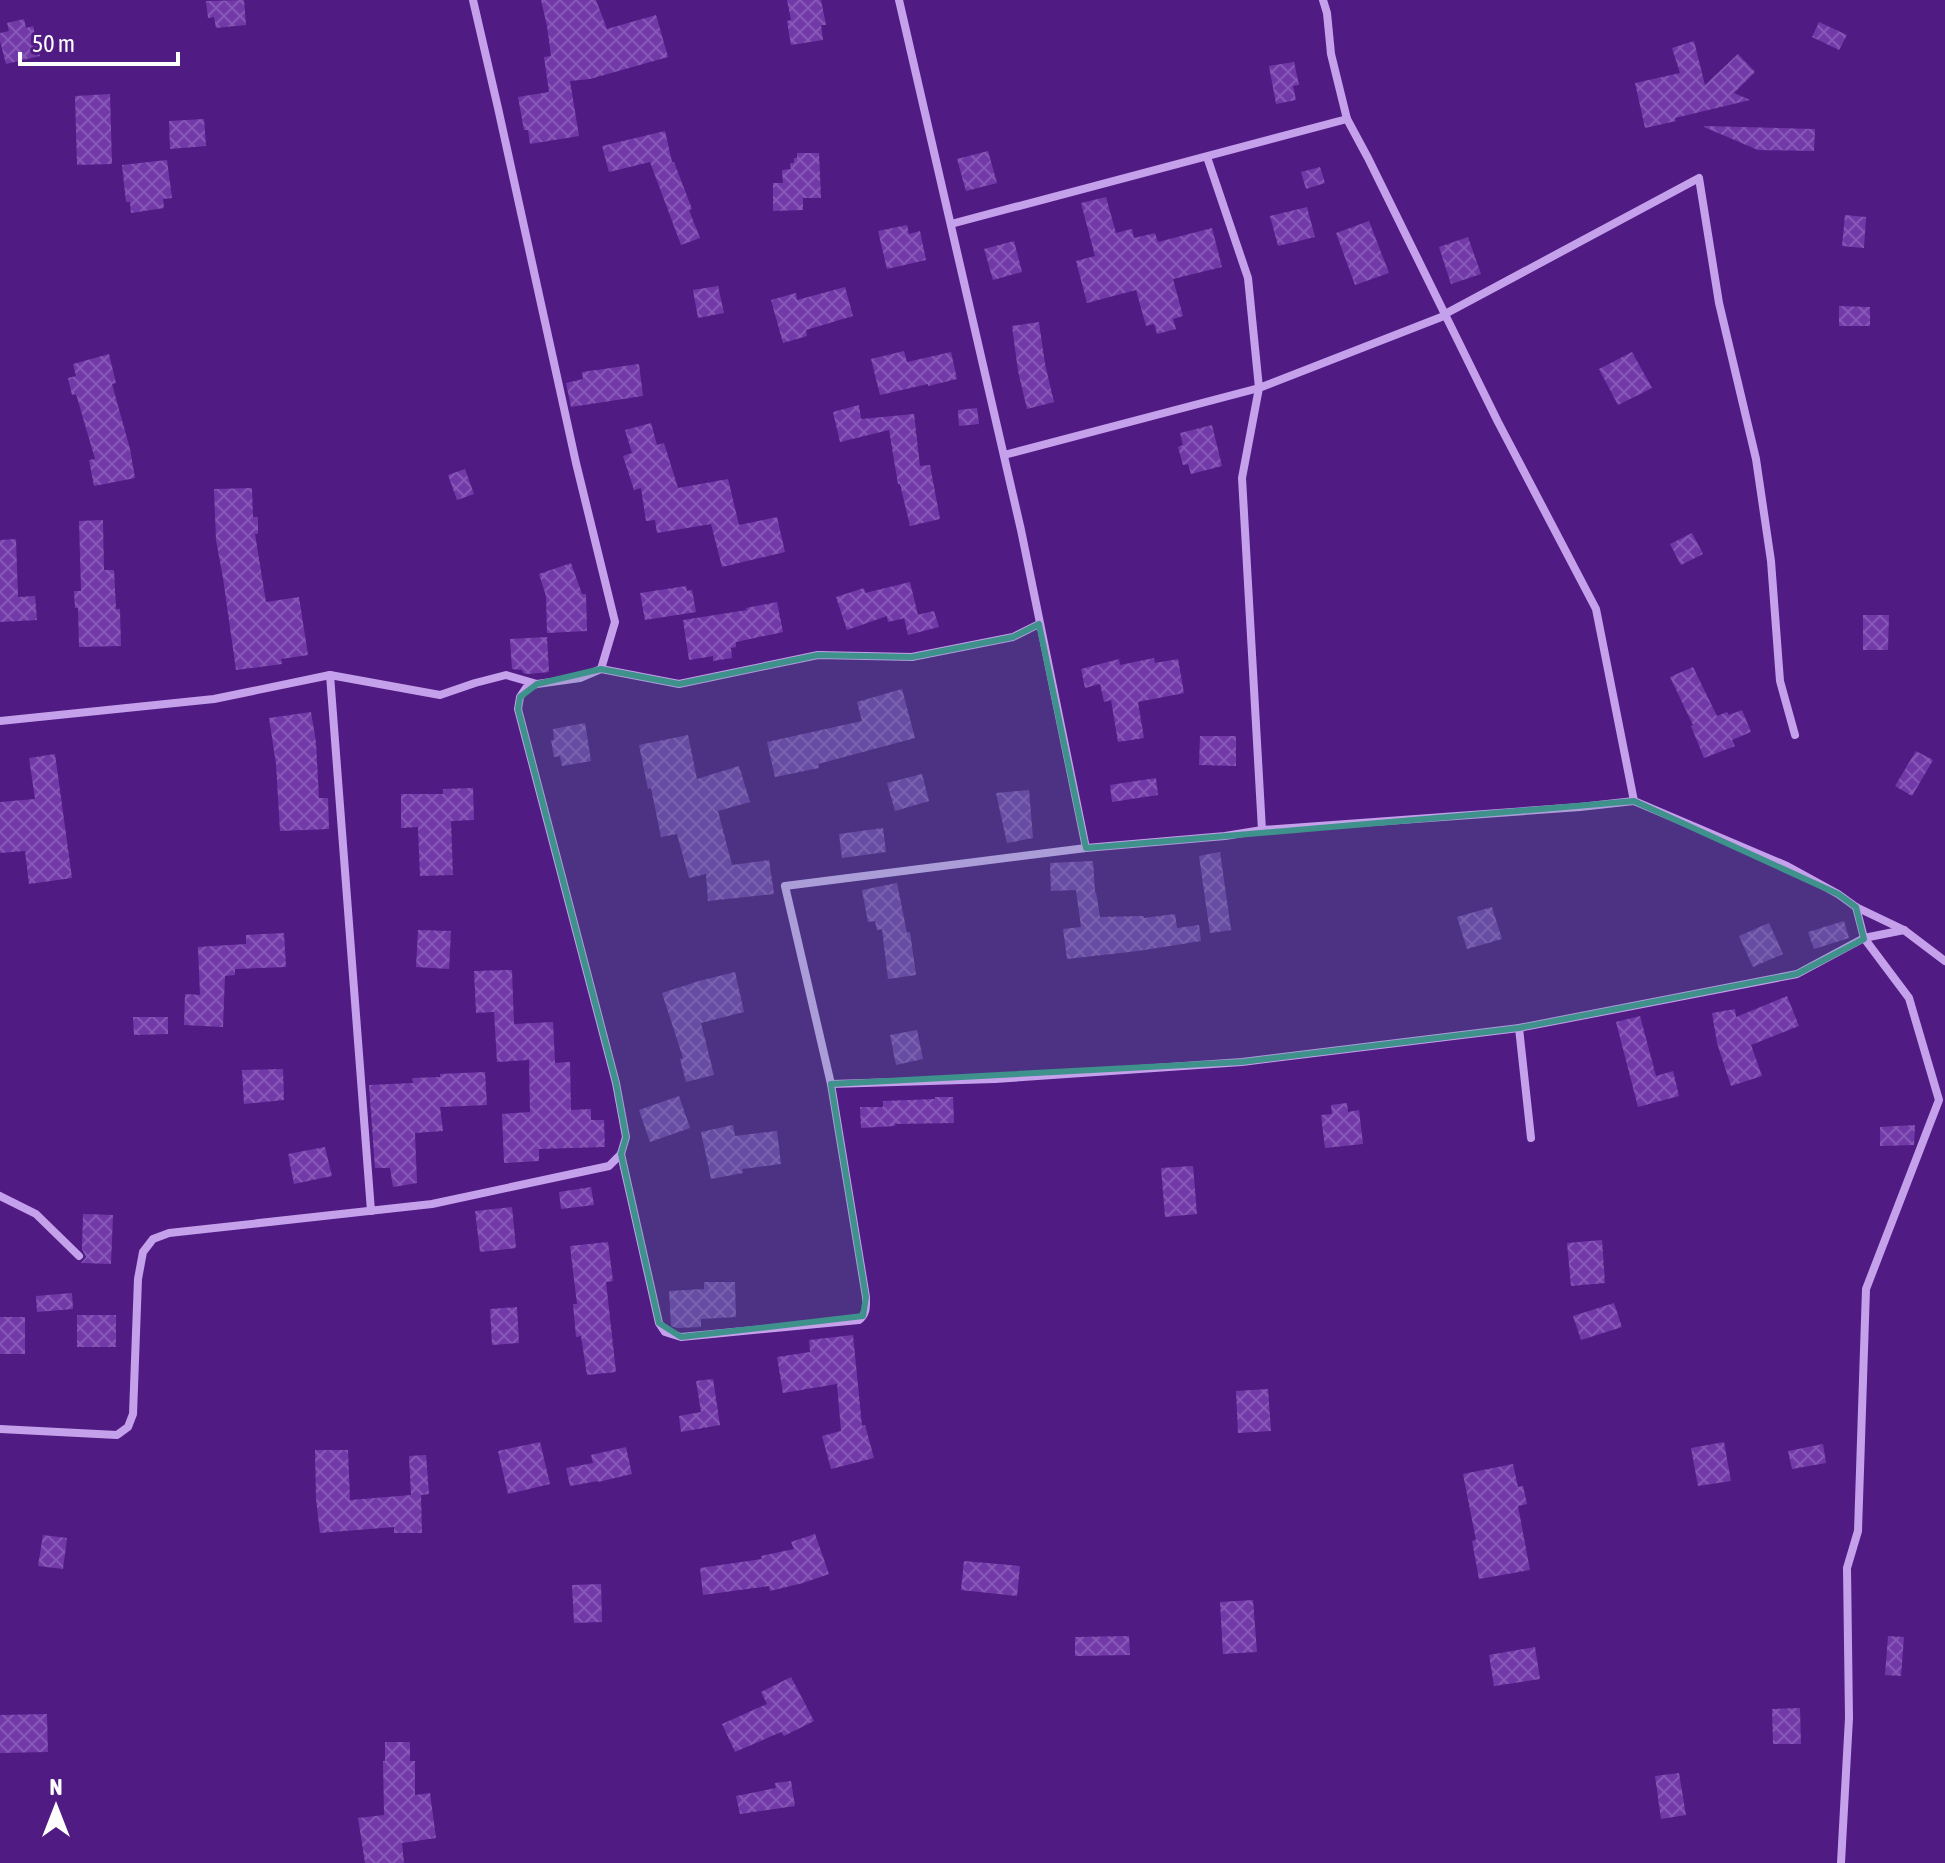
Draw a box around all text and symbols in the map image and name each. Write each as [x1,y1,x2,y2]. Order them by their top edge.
scale bar [20,16,178,66]
text: 50 m [32,30,75,57]
north arrow [16,1767,96,1847]
text: N [50,1774,62,1800]

